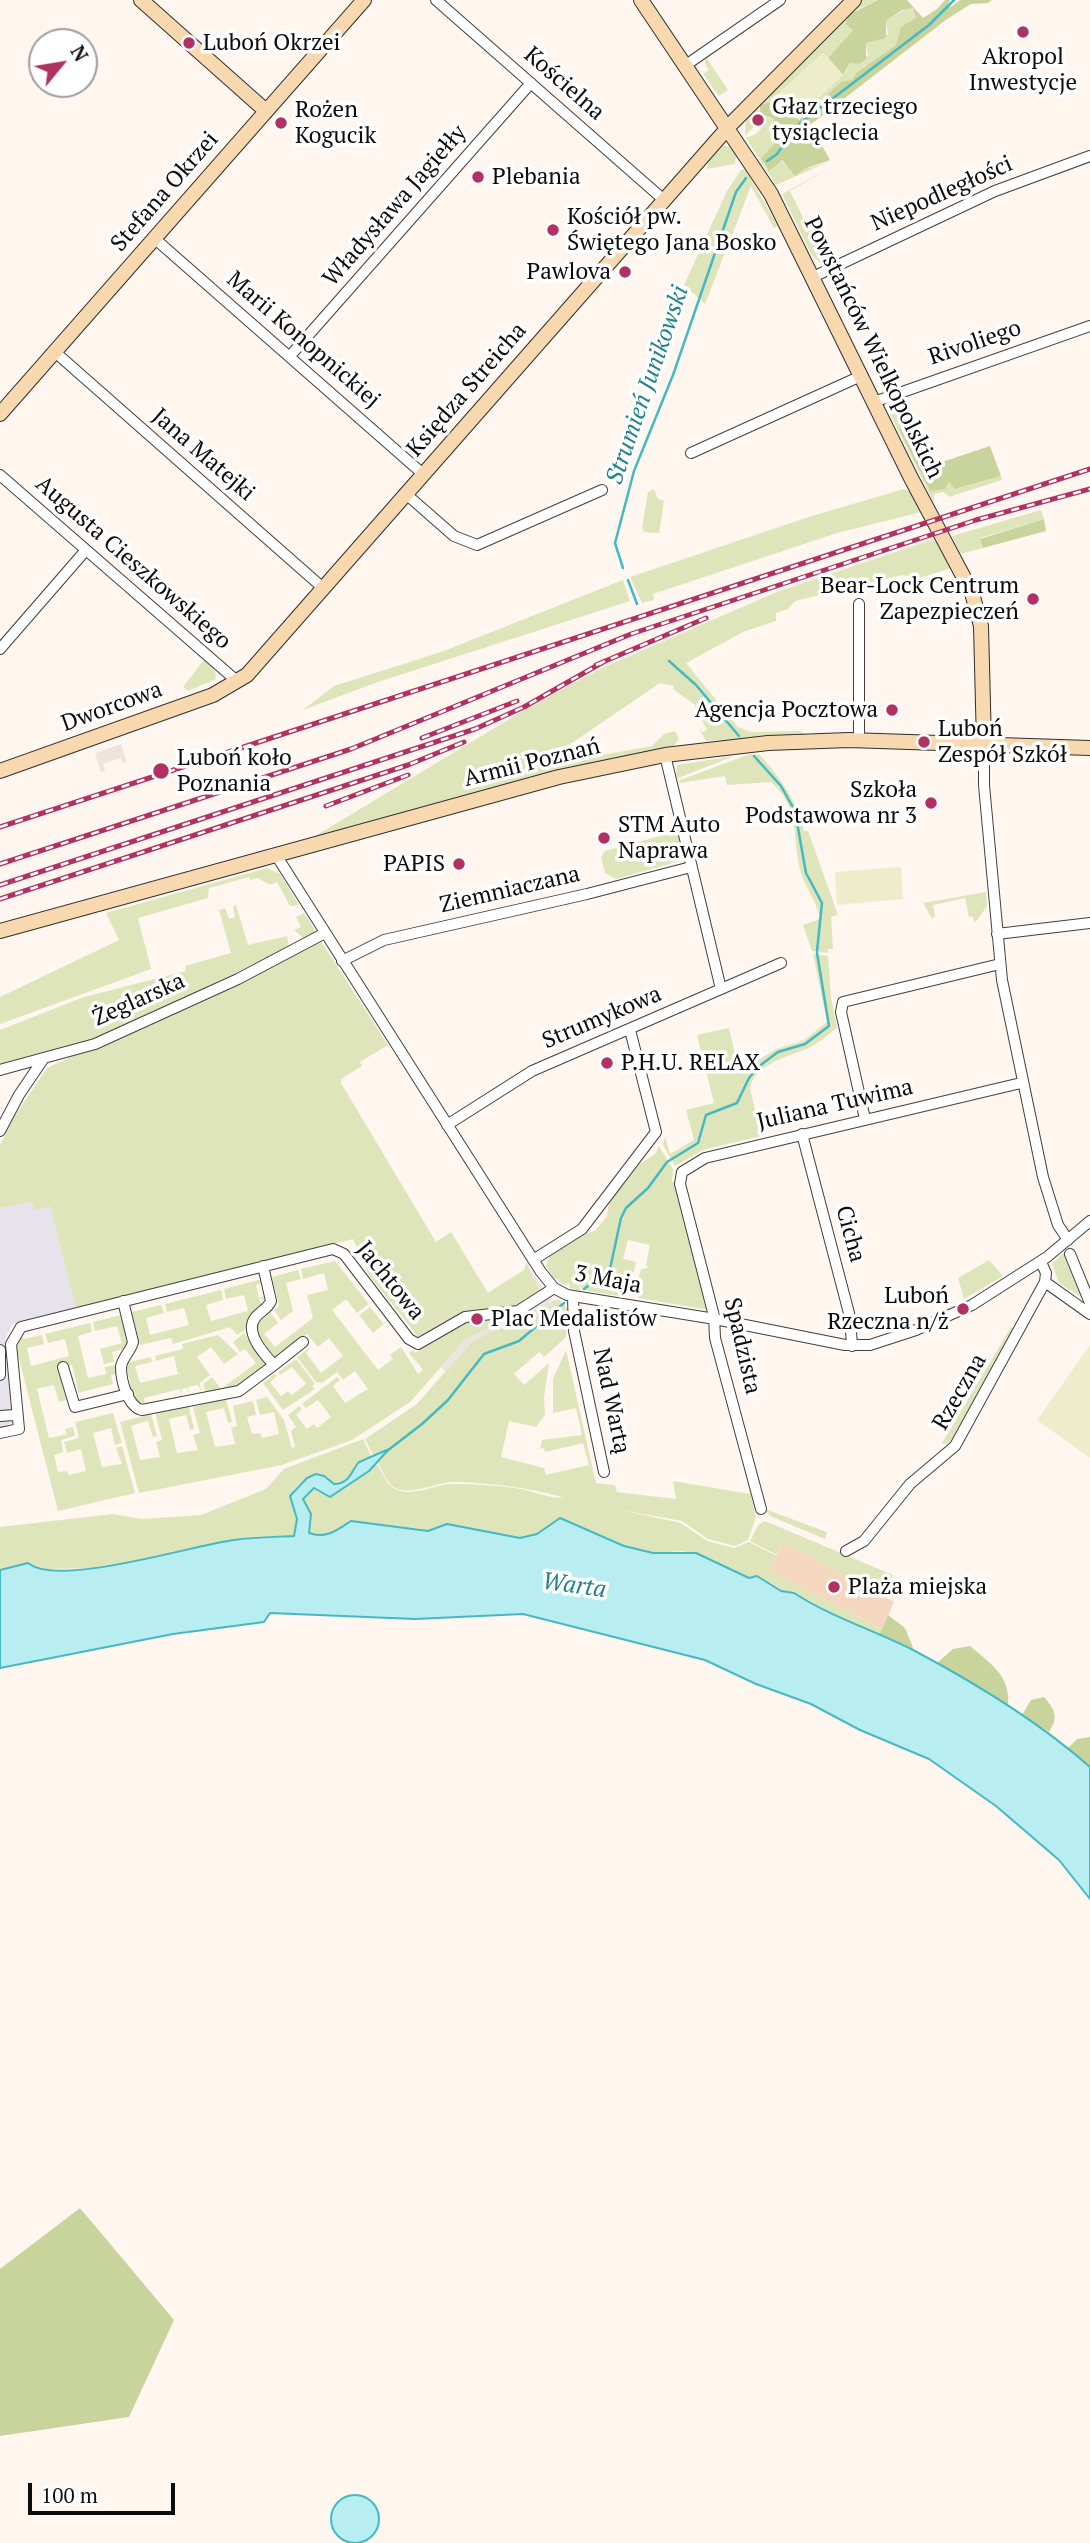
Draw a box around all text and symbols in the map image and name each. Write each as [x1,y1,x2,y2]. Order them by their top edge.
marker: Akropol Inwestycje [1015,24,1031,40]
north arrow [28,28,98,98]
place label: Luboń Okrzei [203,29,340,57]
marker: Luboń Okrzei [181,35,197,51]
text: N [65,41,94,66]
street label: Kościelna [518,41,610,127]
place label: Akropol Inwestycje [969,43,1077,97]
place label: Głaz trzeciego tysiąclecia [772,93,918,147]
place label: Rożen Kogucik [295,96,376,150]
marker: Głaz trzeciego tysiąclecia [750,112,766,128]
marker: Rożen Kogucik [273,115,289,131]
street label: Władysława Jagiełły [317,120,473,292]
street label: Stefana Okrzei [105,126,225,258]
street label: Niepodległości [867,150,1017,238]
place label: Plebania [492,163,581,191]
marker: Plebania [470,169,486,185]
place label: Kościół pw. Świętego Jana Bosko [567,203,777,257]
street label: Powstańców Wielkopolskich [797,213,949,483]
marker: Kościół pw. Świętego Jana Bosko [545,222,561,238]
place label: Pawlova [526,258,611,286]
marker: Pawlova [617,264,633,280]
street label: Marii Konopnickiej [221,266,385,414]
water label: Strumień Junikowski [601,282,695,488]
street label: Rivoliego [925,314,1025,372]
street label: Księdza Streicha [401,317,533,463]
street label: Jana Matejki [146,403,260,507]
street label: Augusta Cieszkowskiego [29,470,237,656]
place label: Bear-Lock Centrum Zapezpieczeń [821,572,1019,626]
marker: Bear-Lock Centrum Zapezpieczeń [1025,591,1041,607]
street label: Dworcowa [58,676,166,738]
place label: Agencja Pocztowa [695,696,878,724]
marker: Agencja Pocztowa [884,702,900,718]
place label: Luboń Zespół Szkół [938,715,1067,769]
street label: Armii Poznań [461,733,603,793]
marker: Luboń Zespół Szkół [916,734,932,750]
place label: Luboń koło Poznania [177,744,292,798]
marker: Luboń koło Poznania [151,761,171,781]
place label: Szkoła Podstawowa nr 3 [745,776,917,830]
marker: Szkoła Podstawowa nr 3 [923,795,939,811]
place label: STM Auto Naprawa [618,811,720,865]
marker: STM Auto Naprawa [596,830,612,846]
place label: PAPIS [383,850,445,878]
marker: PAPIS [451,856,467,872]
street label: Ziemniaczana [437,860,583,920]
street label: Żeglarska [89,967,189,1033]
street label: Strumykowa [538,981,666,1055]
place label: P.H.U. RELAX [621,1049,760,1077]
marker: P.H.U. RELAX [599,1055,615,1071]
street label: Juliana Tuwima [754,1074,916,1136]
street label: Cicha [829,1203,871,1265]
street label: Jachtowa [350,1236,430,1326]
street label: 3 Maja [572,1260,644,1300]
place label: Luboń Rzeczna n/ż [827,1282,949,1336]
street label: Spadzista [718,1295,766,1397]
marker: Luboń Rzeczna n/ż [955,1301,971,1317]
place label: Plac Medalistów [491,1305,657,1333]
marker: Plac Medalistów [469,1311,485,1327]
street label: Nad Wartą [586,1346,636,1456]
street label: Rzeczna [927,1349,993,1435]
water label: Warta [540,1567,608,1605]
place label: Plaża miejska [848,1573,987,1601]
marker: Plaża miejska [826,1579,842,1595]
scale bar [32,2470,178,2514]
text: 100 m [41,2481,98,2509]

